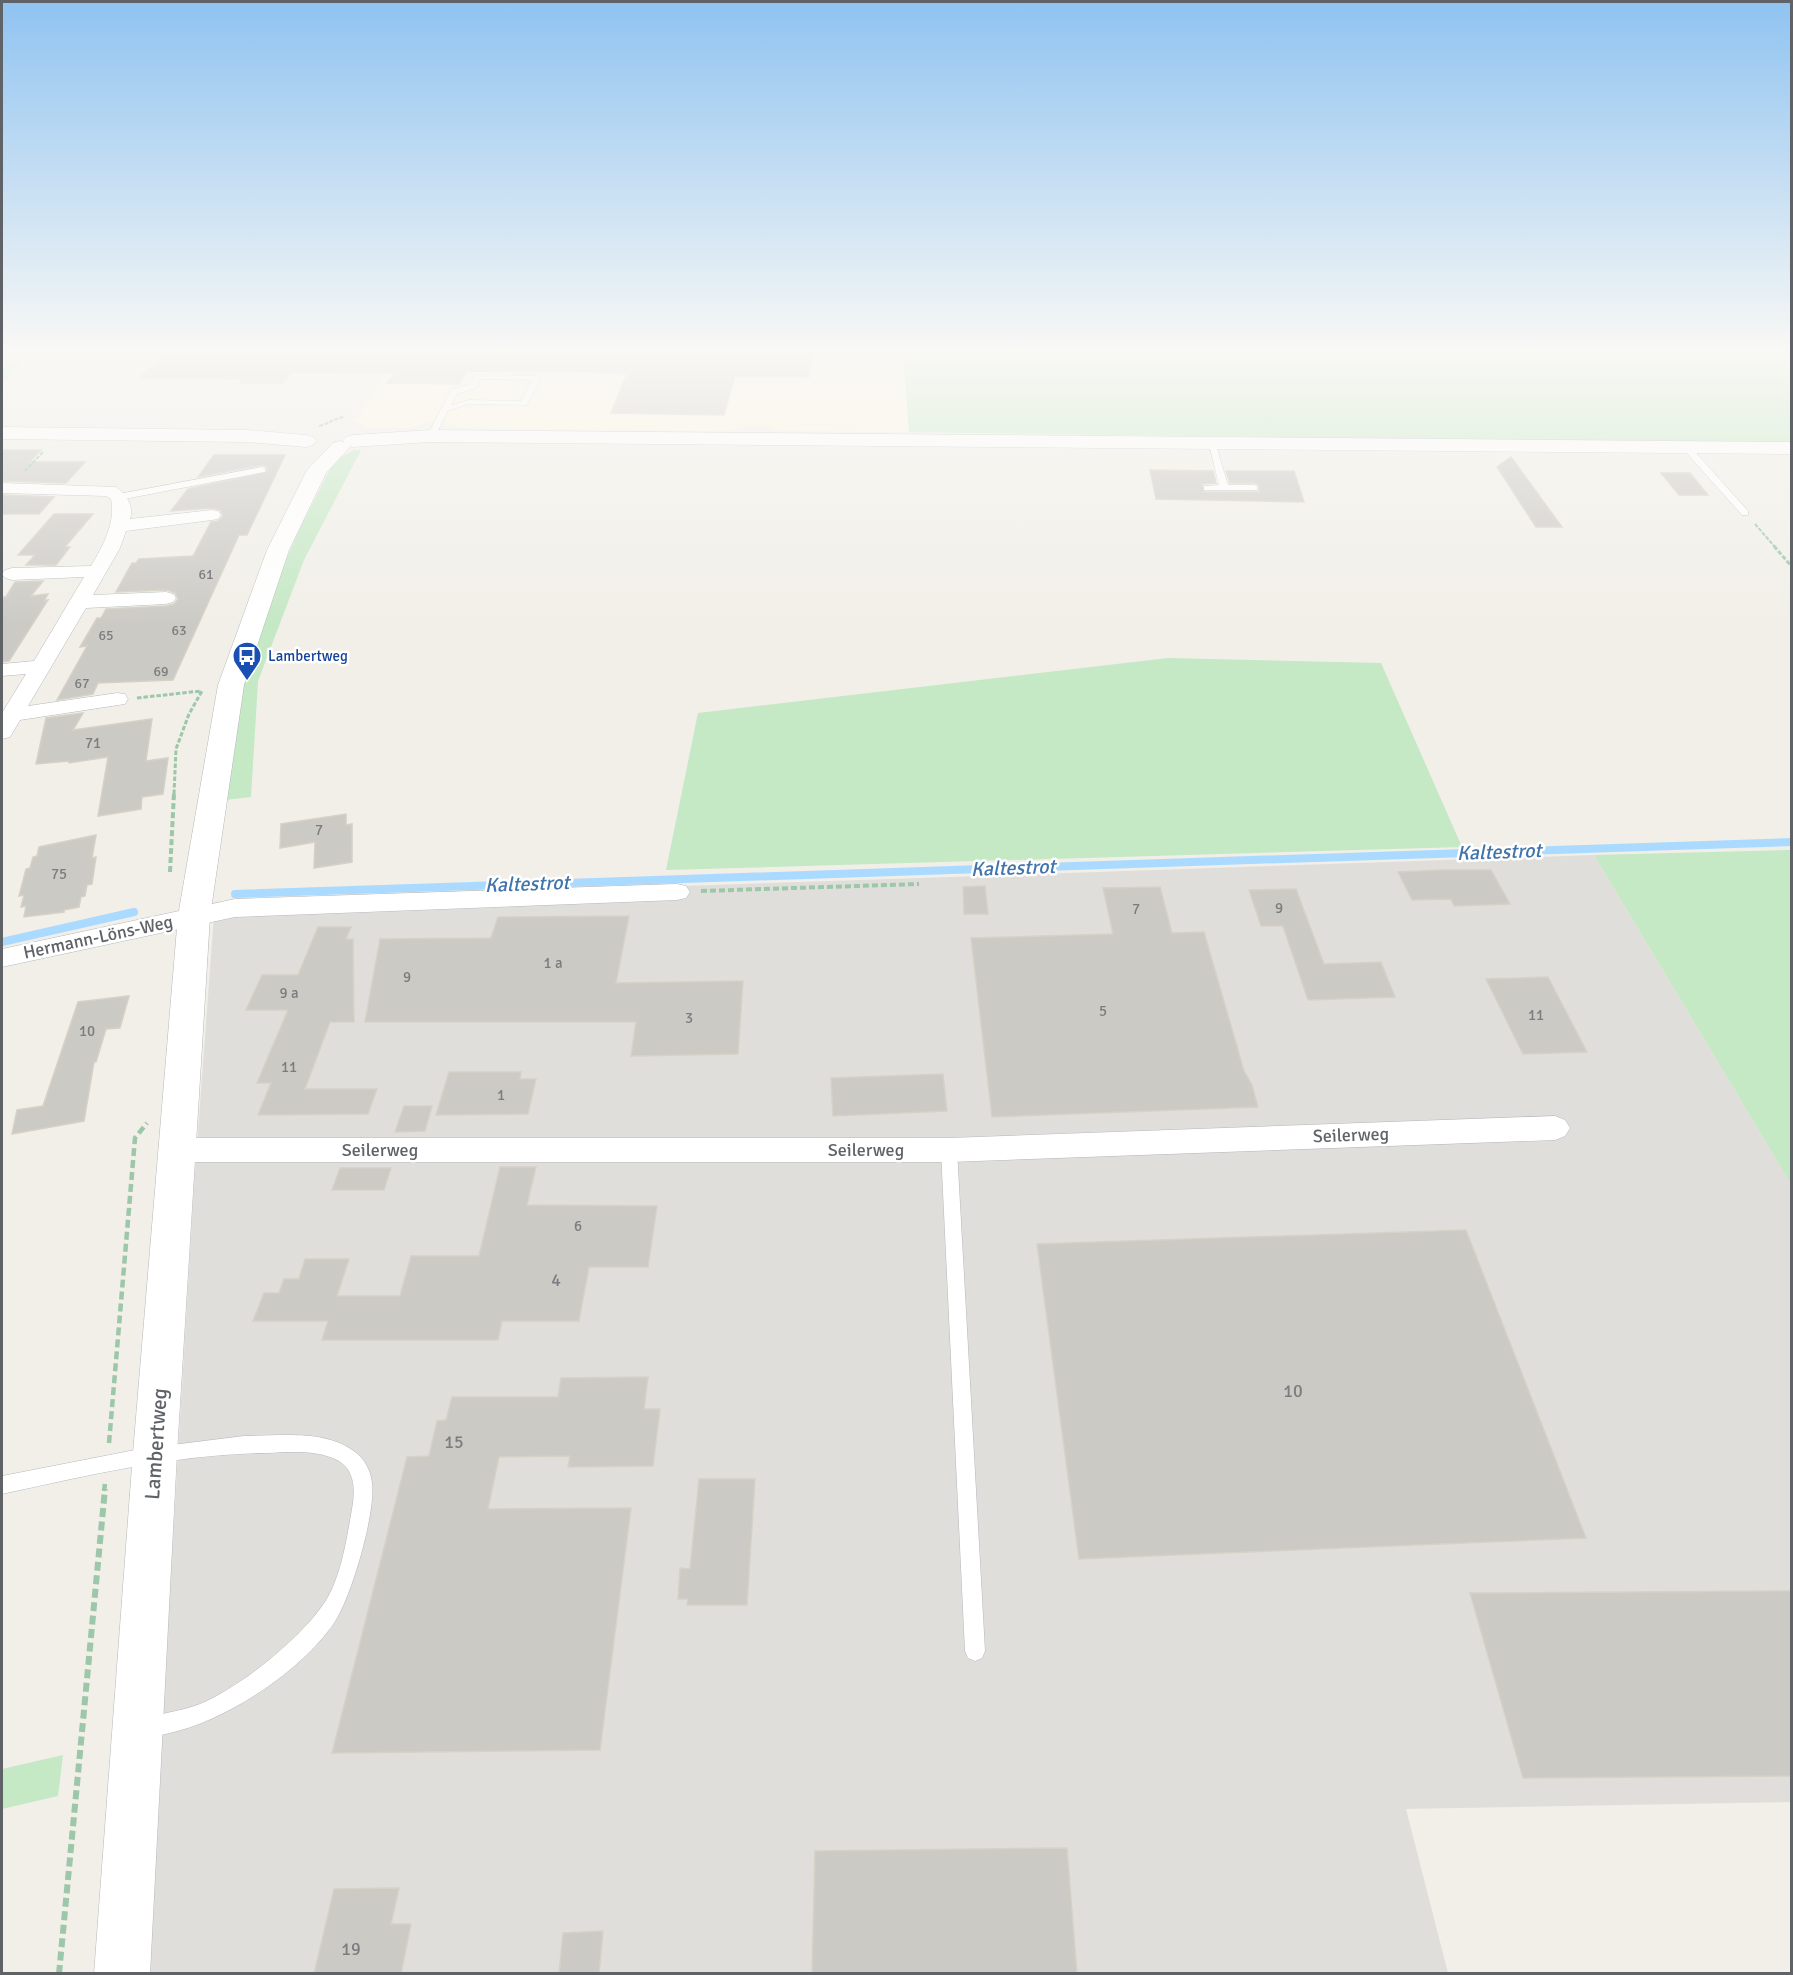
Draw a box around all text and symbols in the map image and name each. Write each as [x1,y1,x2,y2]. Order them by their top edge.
house number: 61 [198,566,214,583]
house number: 63 [171,622,187,639]
house number: 65 [98,627,114,644]
bus stop icon: Lambertweg [231,640,263,682]
place label: Lambertweg [268,647,348,665]
house number: 69 [153,663,169,680]
house number: 67 [74,675,90,692]
house number: 71 [85,734,101,752]
house number: 7 [315,821,323,839]
water label: Kaltestrot [1456,838,1544,866]
water label: Kaltestrot [970,854,1058,882]
house number: 75 [51,865,67,883]
water label: Kaltestrot [484,870,572,898]
house number: 9 [1275,899,1283,917]
house number: 7 [1132,900,1140,918]
street label: Hermann-Löns-Weg [21,910,175,964]
house number: 1 a [543,954,563,972]
house number: 9 [403,968,411,986]
house number: 9 a [279,984,299,1002]
house number: 5 [1099,1002,1107,1020]
house number: 11 [1528,1006,1544,1024]
house number: 3 [685,1009,693,1027]
house number: 10 [79,1022,95,1040]
house number: 11 [281,1058,297,1076]
house number: 1 [497,1086,505,1104]
street label: Seilerweg [1312,1123,1390,1147]
street label: Seilerweg [342,1139,418,1161]
street label: Seilerweg [828,1139,904,1161]
house number: 6 [574,1217,582,1235]
house number: 4 [551,1269,561,1291]
house number: 10 [1283,1380,1303,1402]
street label: Lambertweg [139,1387,173,1501]
house number: 15 [444,1431,464,1453]
house number: 19 [341,1938,361,1960]

